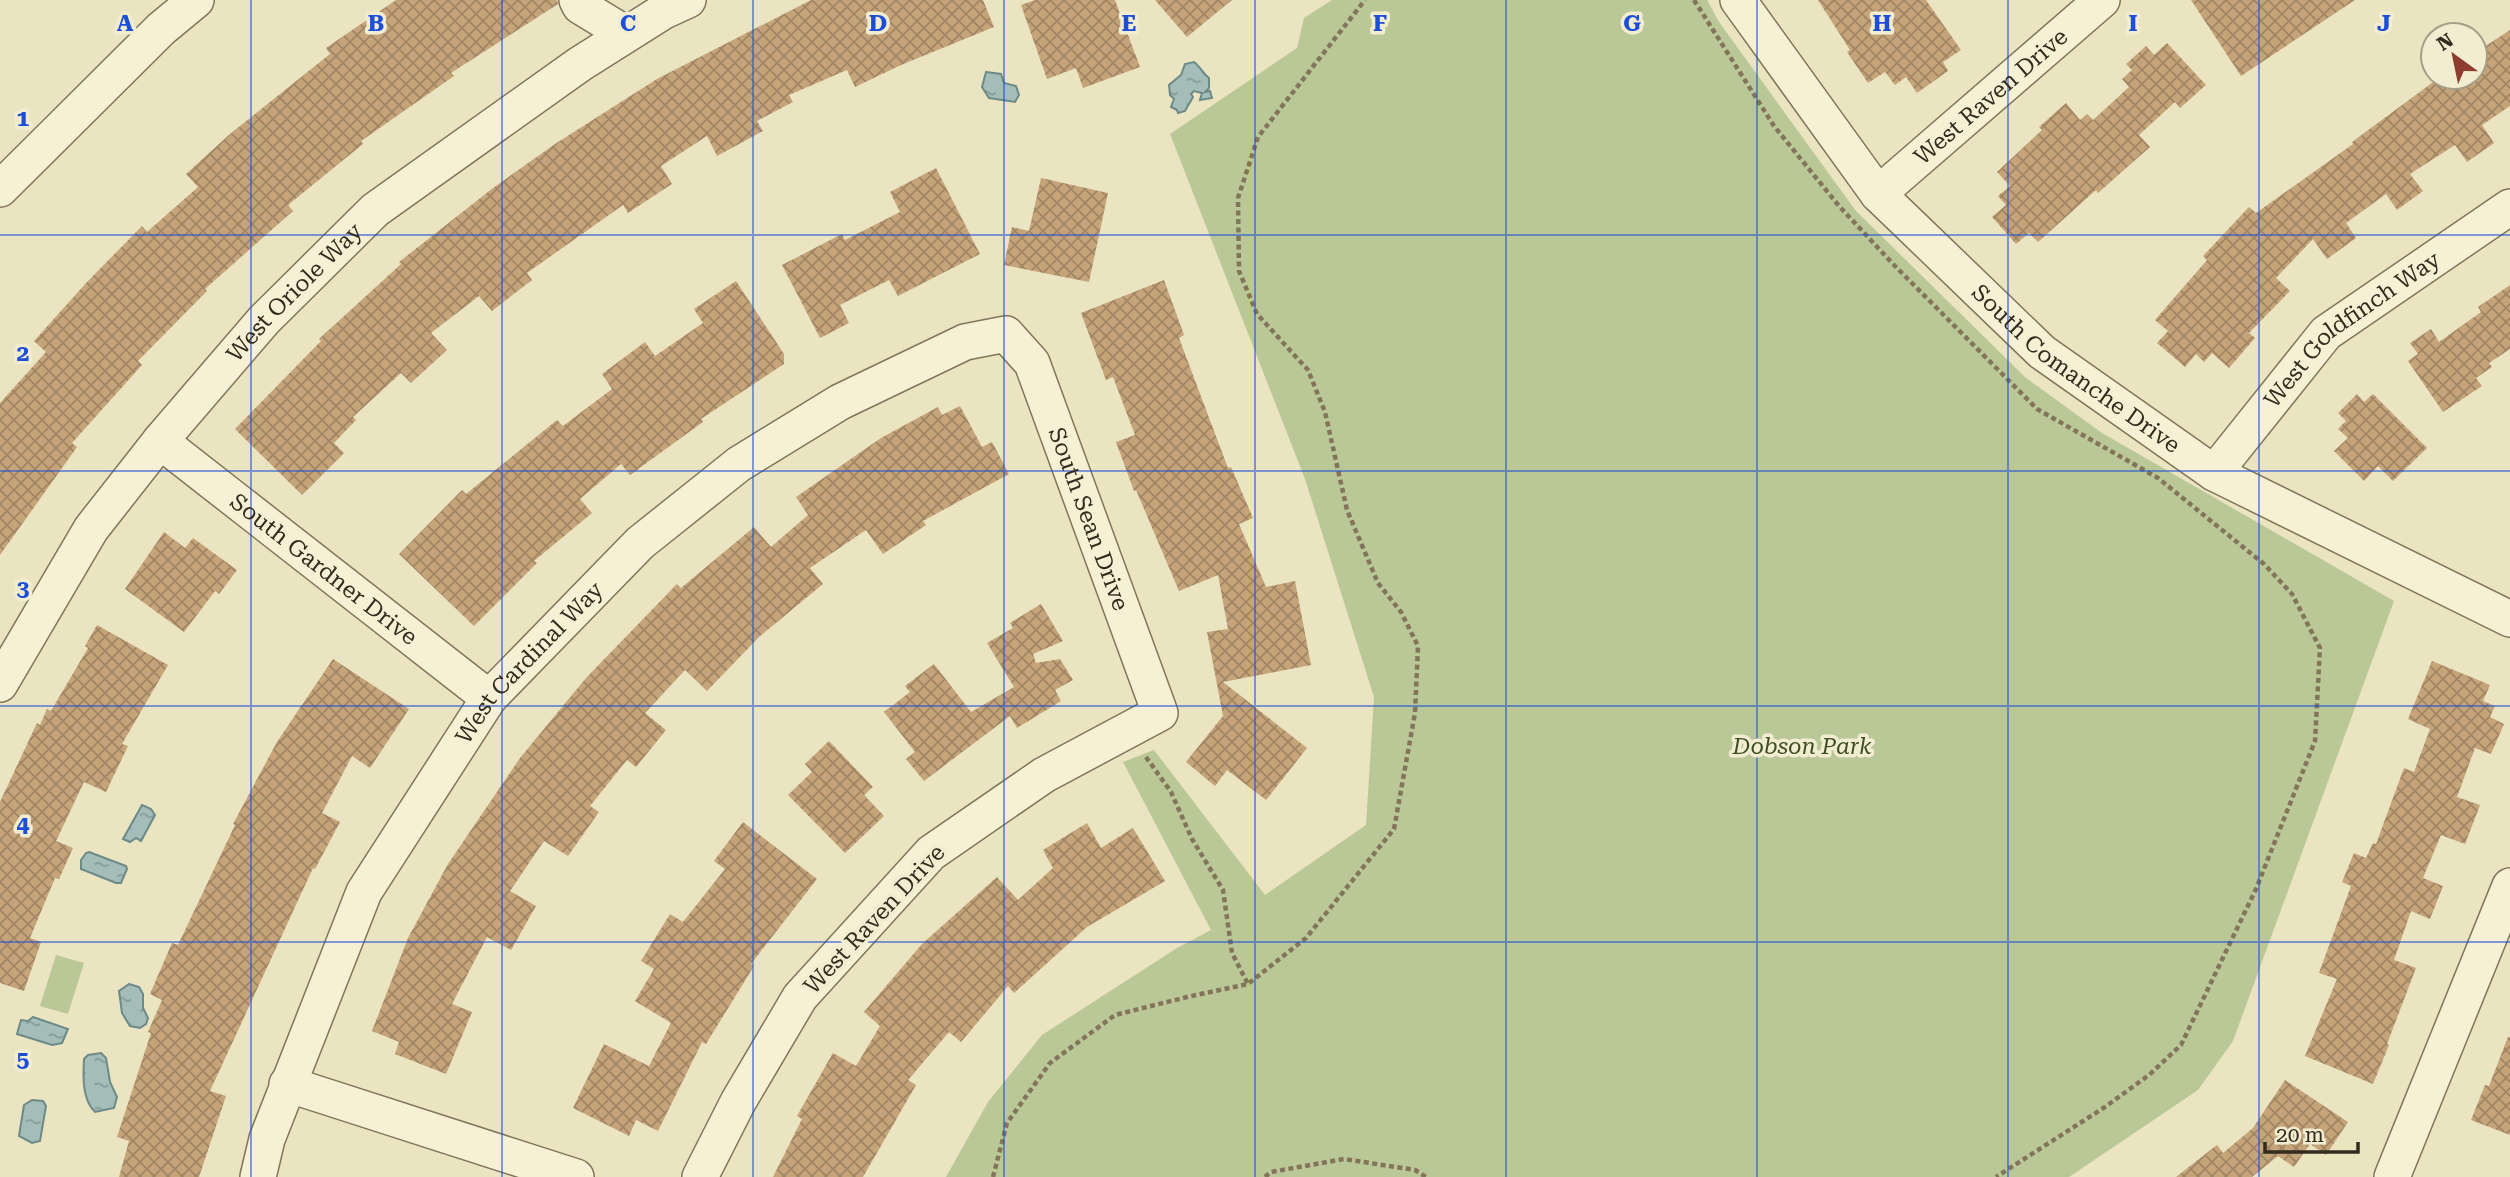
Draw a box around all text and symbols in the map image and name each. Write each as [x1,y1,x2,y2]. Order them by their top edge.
text: A [117,10,134,37]
text: B [368,10,384,37]
text: C [620,10,636,37]
text: D [869,10,887,37]
text: E [1122,10,1136,37]
text: F [1373,10,1387,37]
text: G [1623,10,1641,37]
text: H [1873,10,1892,37]
text: I [2128,10,2138,37]
text: J [2377,10,2391,37]
north arrow [2419,21,2489,91]
street label: West Raven Drive [1909,23,2073,171]
text: N [2433,28,2458,56]
text: 1 [17,105,30,132]
street label: West Oriole Way [221,217,368,368]
street label: West Goldfinch Way [2259,246,2446,413]
street label: South Comanche Drive [1966,279,2185,459]
text: 2 [17,340,29,367]
street label: South Sean Drive [1043,424,1134,614]
street label: South Gardner Drive [225,488,423,651]
text: 3 [17,575,30,602]
street label: West Cardinal Way [450,576,609,749]
park label: Dobson Park [1732,733,1872,760]
text: 4 [17,811,30,838]
street label: West Raven Drive [798,839,950,1000]
text: 5 [17,1046,30,1073]
scale bar [2265,1110,2358,1154]
text: 20 m [2276,1123,2324,1147]

